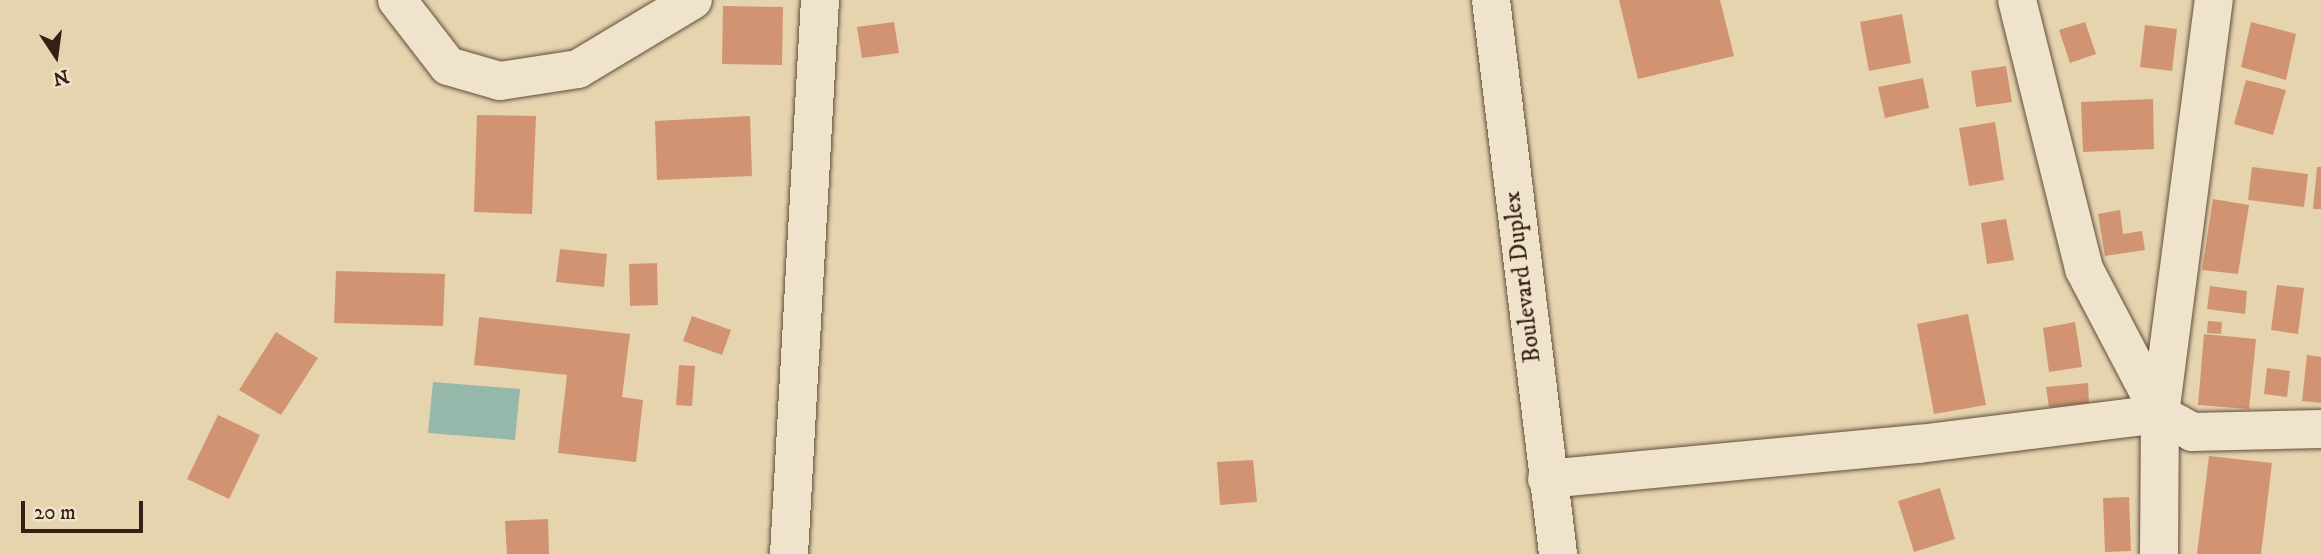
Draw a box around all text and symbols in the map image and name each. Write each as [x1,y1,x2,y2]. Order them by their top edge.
north arrow [21,21,91,91]
text: N [51,64,71,90]
street label: Boulevard Duplex [1498,190,1548,364]
scale bar [24,488,147,532]
text: 20 m [34,500,76,526]

